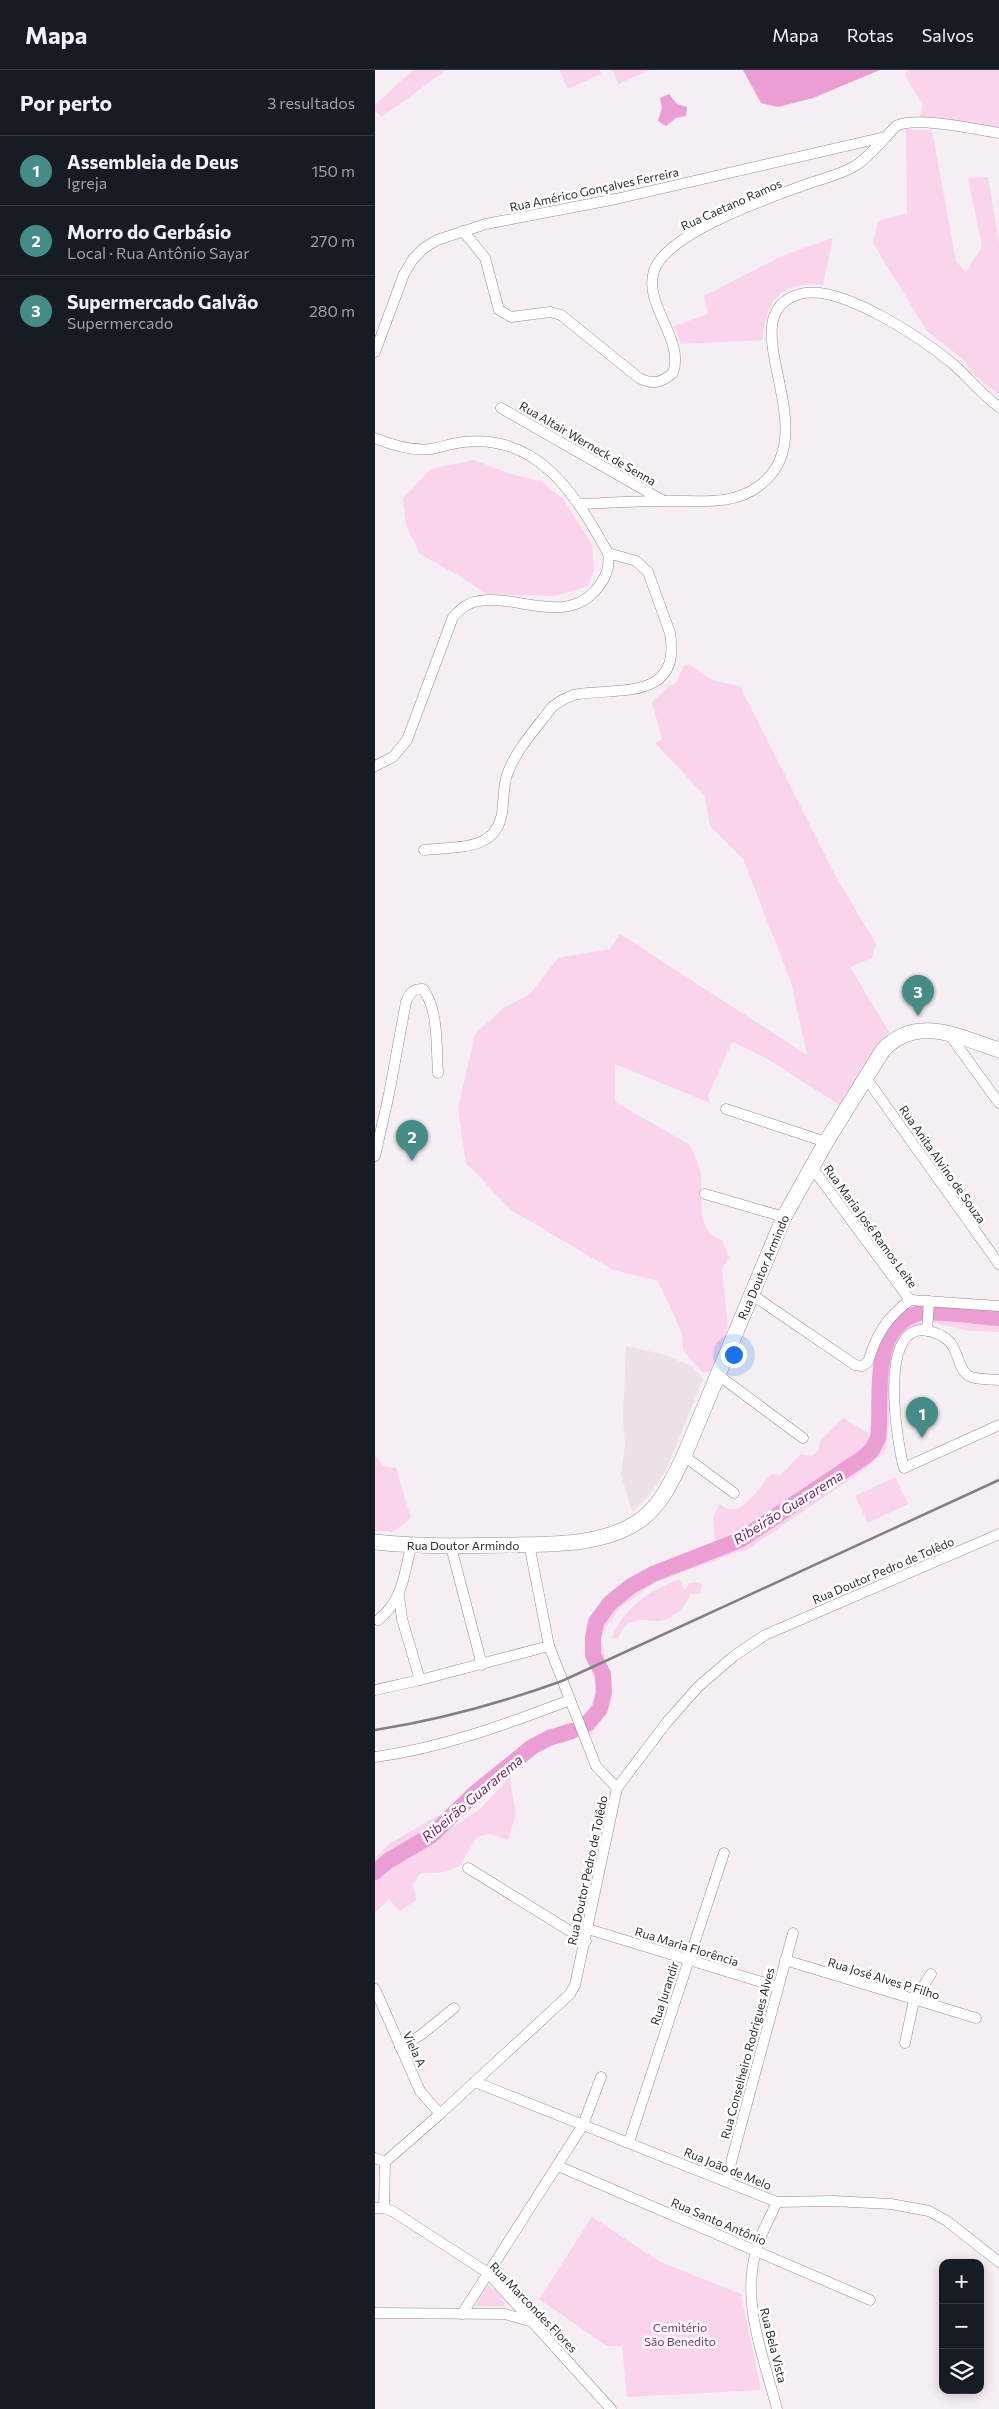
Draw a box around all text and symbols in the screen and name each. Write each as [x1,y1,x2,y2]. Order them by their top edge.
text: Mapa [25,20,87,49]
text: Mapa [772,24,819,46]
text: Rotas [847,24,894,46]
text: Salvos [922,24,974,46]
text: Por perto [20,90,112,115]
text: 3 resultados [267,93,355,112]
text: Assembleia de Deus [67,150,239,173]
text: 1 [32,161,40,180]
text: 150 m [312,161,355,180]
street label: Rua Américo Gonçalves Ferreira [508,164,680,214]
text: Igreja [67,173,107,192]
street label: Rua Caetano Ramos [678,175,784,233]
text: Morro do Gerbásio [67,220,231,243]
text: 2 [31,231,41,250]
text: 270 m [310,231,355,250]
text: Local · Rua Antônio Sayar [67,243,250,262]
text: Supermercado Galvão [67,290,258,313]
text: 3 [31,301,41,320]
text: 280 m [309,301,355,320]
text: Supermercado [67,313,173,332]
street label: Rua Altair Werneck de Senna [517,398,659,488]
pin: 3 [902,975,934,1016]
street label: Rua Anita Alvino de Souza [897,1102,989,1226]
pin: 2 [396,1120,428,1161]
street label: Rua Maria José Ramos Leite [821,1162,920,1291]
street label: Rua Doutor Armindo [735,1212,791,1322]
your location [721,1342,747,1368]
pin: 1 [906,1397,938,1438]
water label: Ribeirão Guararema [730,1466,846,1548]
street label: Rua Doutor Pedro de Tolêdo [810,1534,956,1606]
street label: Rua Doutor Armindo [407,1538,519,1552]
water label: Ribeirão Guararema [418,1751,526,1845]
street label: Rua Doutor Pedro de Tolêdo [564,1794,610,1946]
street label: Rua Maria Florência [634,1924,740,1968]
street label: Rua José Alves P Filho [826,1954,942,2003]
street label: Rua Jurandir [647,1959,682,2027]
street label: Rua Conselheiro Rodrigues Alves [717,1966,777,2140]
street label: Viela A [401,2029,429,2069]
street label: Rua João de Melo [682,2144,774,2193]
street label: Rua Santo Antônio [669,2195,769,2247]
street label: Rua Marcondes Flores [487,2259,581,2355]
map controls [939,2259,984,2394]
button: + [939,2259,984,2304]
button: − [939,2304,984,2349]
street label: Rua Bela Vista [758,2306,790,2384]
park label: Cemitério São Benedito [644,2320,716,2348]
button: layers [939,2349,984,2394]

